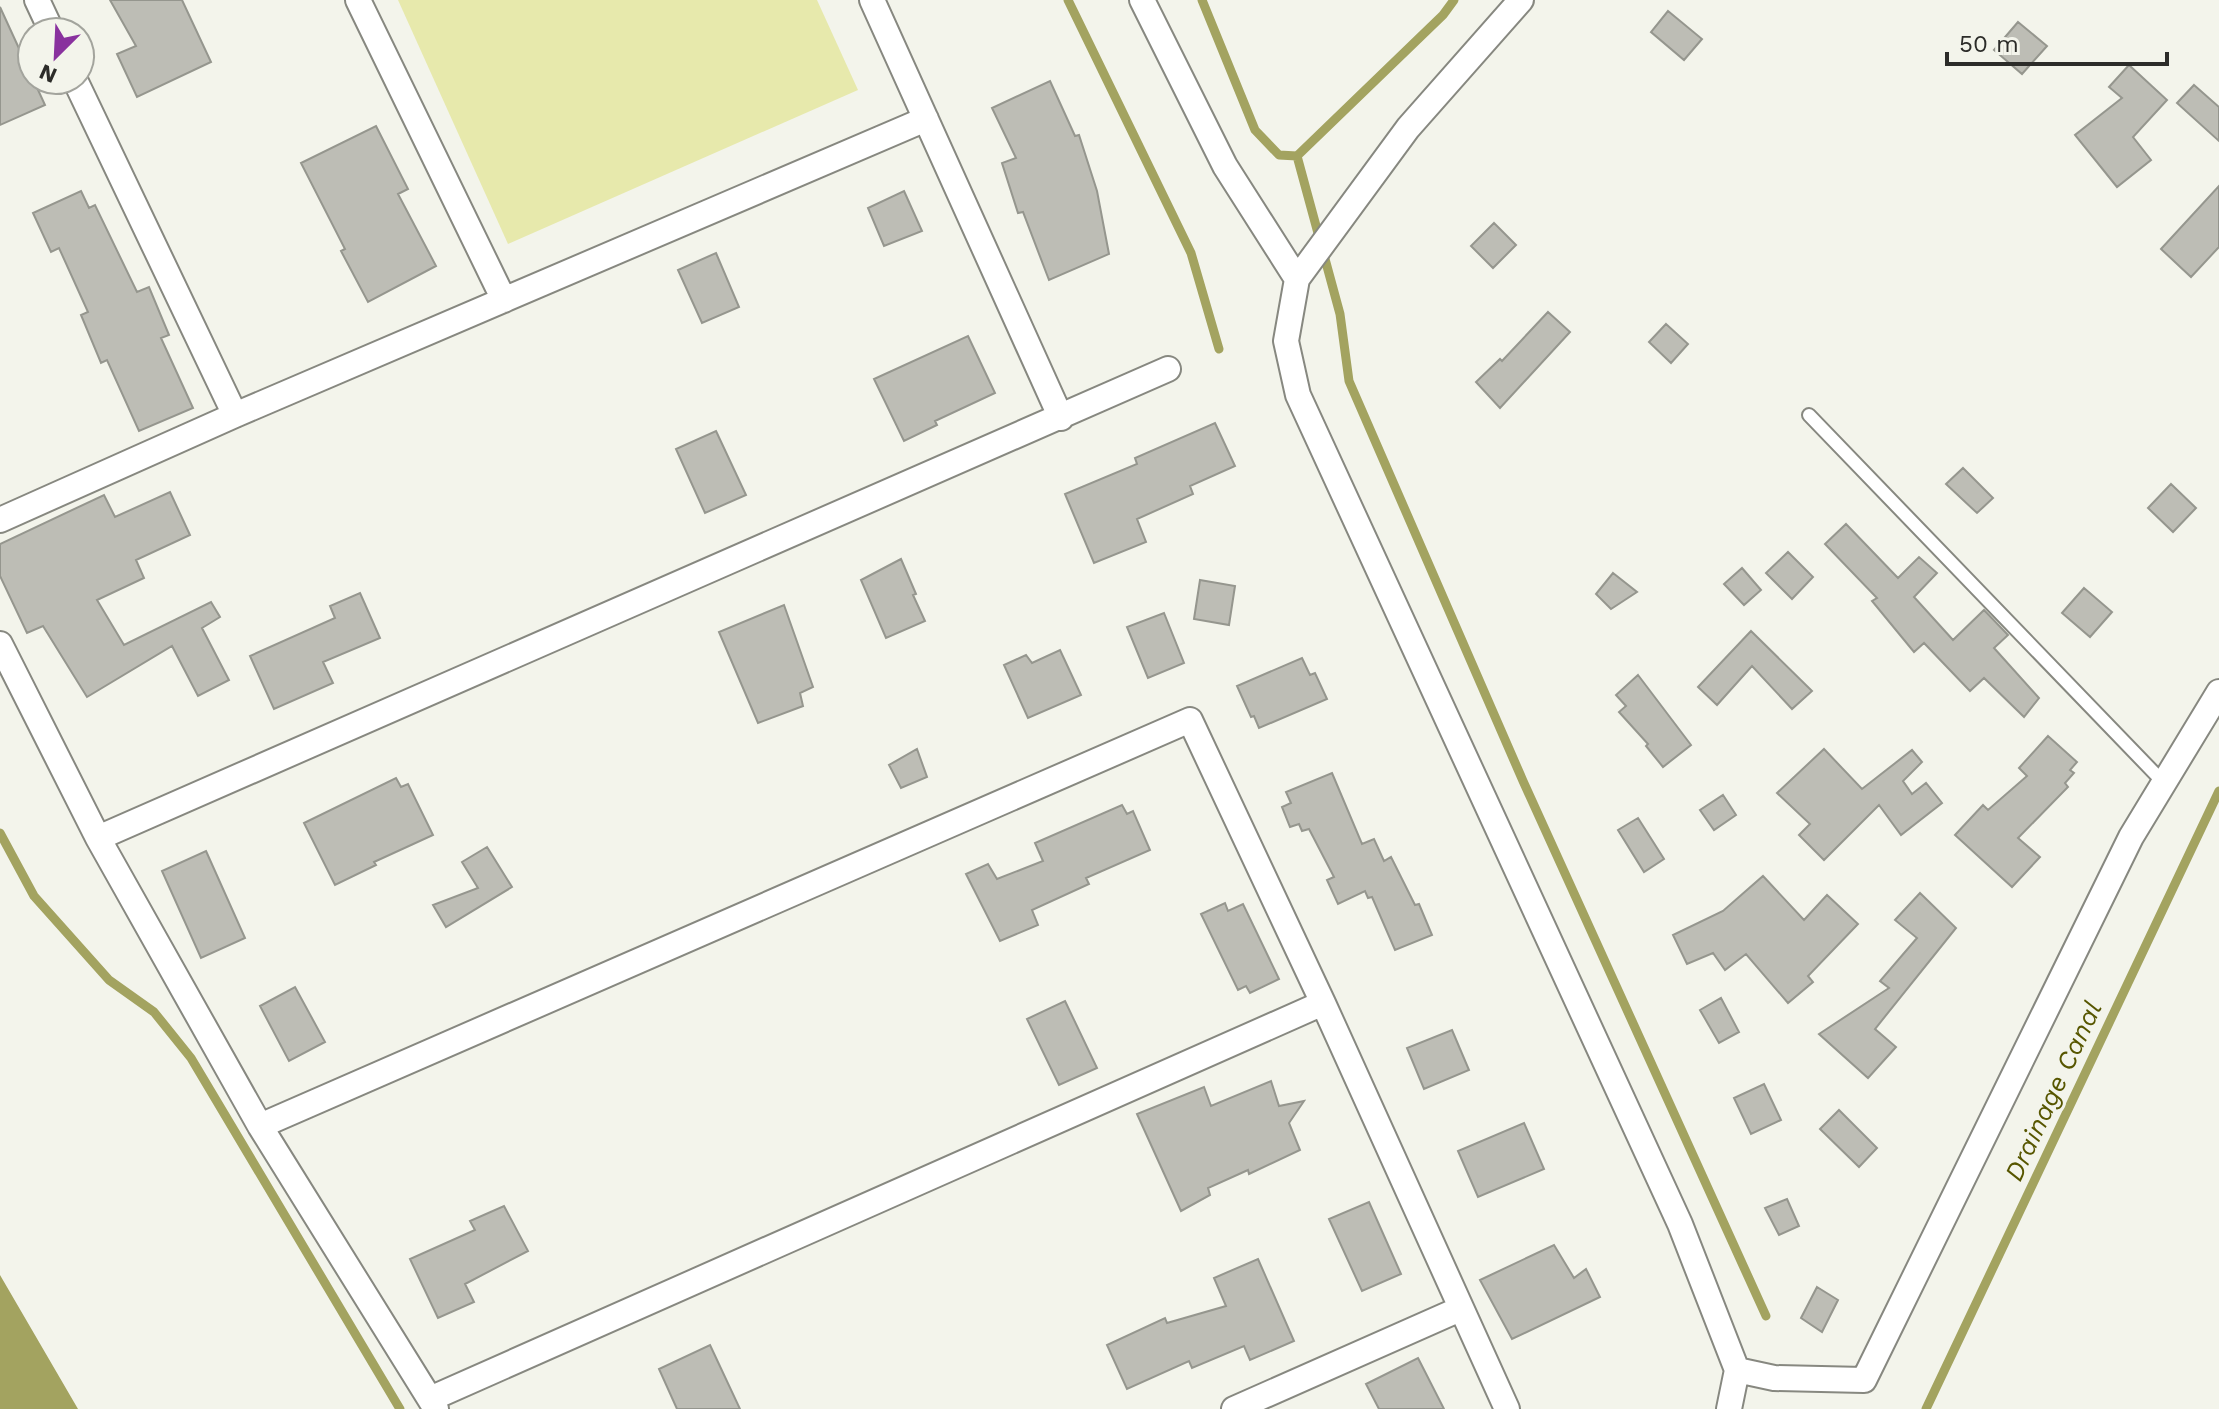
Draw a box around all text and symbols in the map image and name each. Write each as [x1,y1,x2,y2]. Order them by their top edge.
north arrow [16,16,96,96]
scale bar [1947,16,2167,66]
text: 50 m [1959,30,2019,58]
text: N [36,59,61,89]
water label: Drainage Canal [1998,996,2108,1185]

